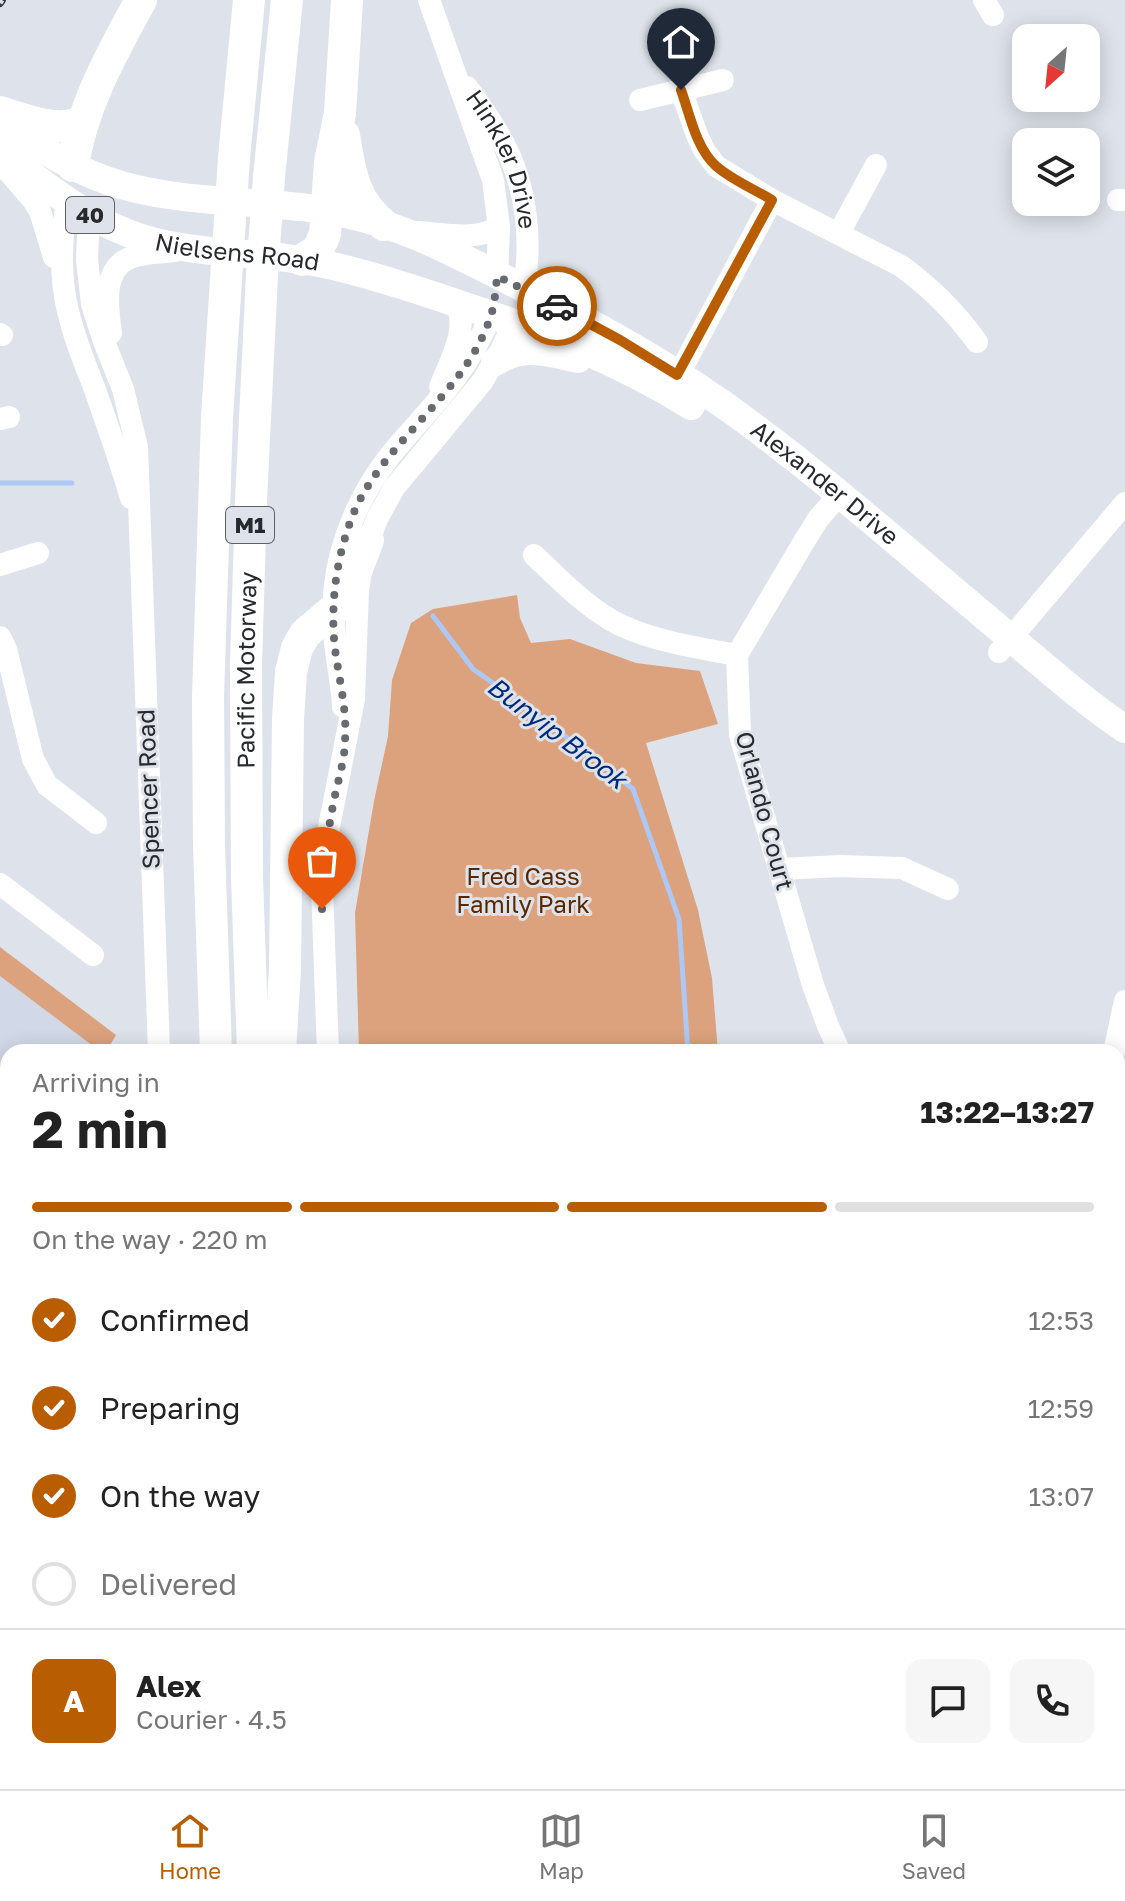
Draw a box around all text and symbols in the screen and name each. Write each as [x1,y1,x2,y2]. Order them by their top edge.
pin [647,8,715,90]
icon: home [659,20,703,64]
north arrow [1012,24,1100,112]
map controls [1012,24,1100,216]
street label: Hinkler Drive [461,84,543,230]
button: layers [1012,128,1100,216]
road number: 40 [66,197,114,233]
street label: Nielsens Road [153,226,322,276]
courier [517,266,597,346]
icon: car [535,284,579,328]
street label: Alexander Drive [746,414,905,550]
road number: M1 [226,507,274,543]
street label: Pacific Motorway [230,571,262,769]
water label: Bunyip Brook [482,670,635,796]
street label: Spencer Road [130,709,165,869]
street label: Orlando Court [730,728,801,893]
pin [288,827,356,909]
icon: bag [300,839,344,883]
park label: Fred Cass Family Park [456,861,590,918]
text: Arriving in [32,1067,160,1098]
text: 13:22–13:27 [920,1094,1094,1130]
text: 2 min [32,1097,168,1159]
text: On the way · 220 m [32,1224,268,1255]
icon: check [32,1298,76,1342]
text: Confirmed [100,1302,250,1338]
text: 12:53 [1028,1305,1094,1336]
icon: check [32,1386,76,1430]
text: Preparing [100,1390,241,1426]
text: 12:59 [1028,1393,1094,1424]
icon: check [32,1474,76,1518]
text: On the way [100,1478,260,1514]
text: 13:07 [1028,1481,1094,1512]
text: Delivered [100,1566,237,1602]
button: chat [906,1659,990,1743]
button: phone [1010,1659,1094,1743]
text: Alex [136,1668,201,1704]
text: A [63,1683,85,1719]
text: Courier · 4.5 [136,1704,287,1735]
tab: Home [159,1809,221,1884]
tab: Map [539,1809,584,1884]
tab: Saved [902,1809,966,1884]

